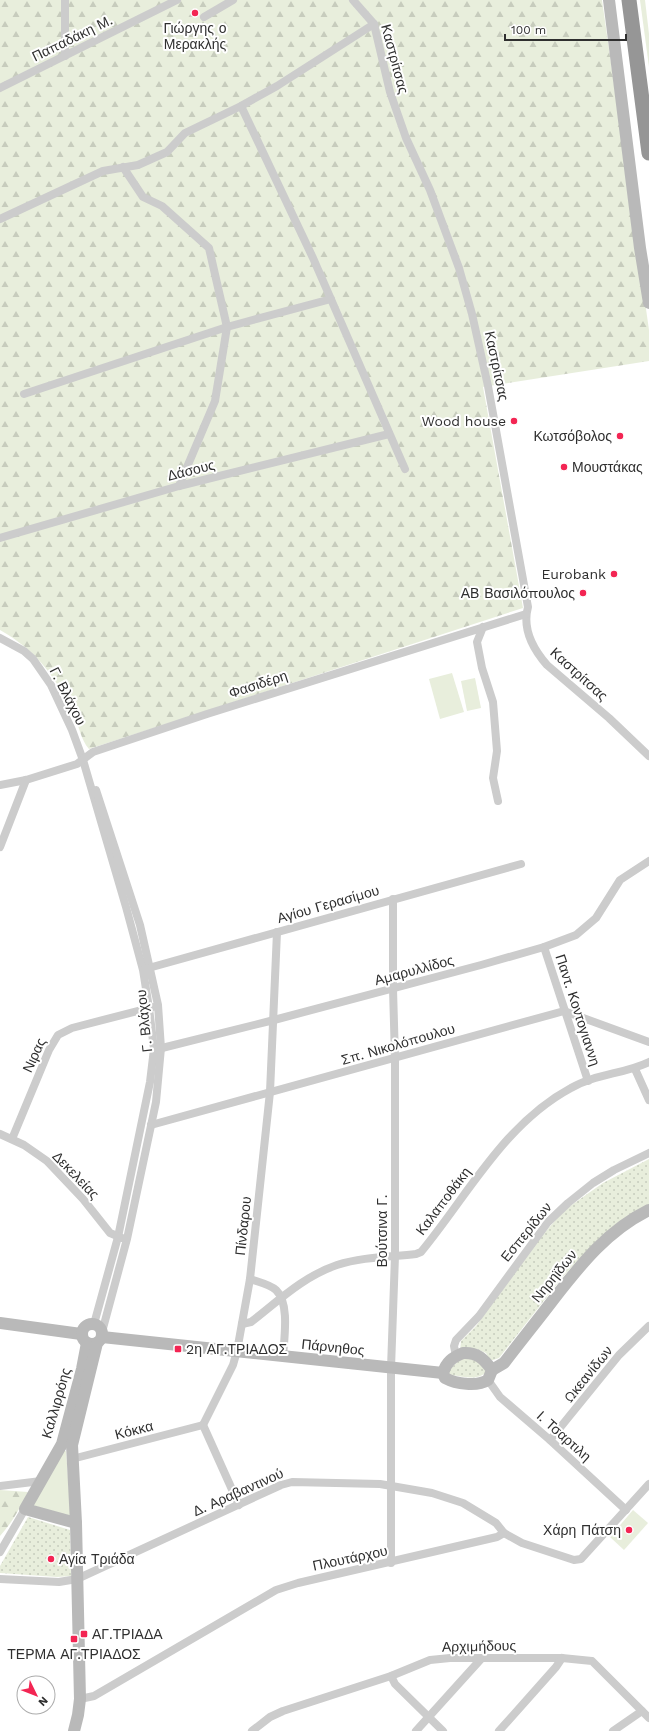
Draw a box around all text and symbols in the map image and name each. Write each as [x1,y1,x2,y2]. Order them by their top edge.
marker: Γιώργης ο Μερακλής [190,8,200,18]
street label: Παπαδάκη Μ. [29,12,115,64]
scale bar [505,16,626,42]
place label: Γιώργης ο Μερακλής [163,20,227,52]
street label: Καστρίτσας [378,22,412,96]
text: 100 m [511,23,546,37]
street label: Καστρίτσας [482,329,512,403]
place label: Wood house [422,413,506,429]
marker: Wood house [509,416,519,426]
place label: Κωτσόβολος [533,428,612,444]
marker: Κωτσόβολος [615,431,625,441]
street label: Δάσους [166,456,217,484]
place label: Μουστάκας [572,459,643,475]
marker: Μουστάκας [559,462,569,472]
place label: Eurobank [541,566,606,582]
marker: Eurobank [609,569,619,579]
place label: ΑΒ Βασιλόπουλος [461,585,575,601]
marker: ΑΒ Βασιλόπουλος [578,588,588,598]
street label: Καστρίτσας [547,644,611,704]
street label: Γ. Βλάχου [47,664,89,728]
street label: Φασιδέρη [227,667,289,701]
street label: Αγίου Γερασίμου [275,882,381,926]
street label: Αμαρυλλίδος [373,952,456,988]
street label: Παντ. Κοντογιαννη [552,952,604,1068]
street label: Γ. Βλάχου [133,989,155,1053]
street label: Σπ. Νικολόπουλου [339,1020,457,1068]
street label: Νιρας [19,1035,49,1075]
street label: Δεκελείας [49,1148,103,1202]
street label: Καλαποθάκη [412,1164,474,1238]
street label: Βούτσινα Γ. [374,1194,390,1268]
street label: Πίνδαρου [232,1196,254,1256]
street label: Εσπερίδων [497,1199,555,1265]
street label: Νηρηϊδων [528,1247,580,1305]
street label: Πάρνηθος [301,1336,366,1358]
place label: 2η ΑΓ.ΤΡΙΑΔΟΣ [186,1341,288,1357]
street label: Ωκεανίδων [560,1343,616,1405]
marker: 2η ΑΓ.ΤΡΙΑΔΟΣ [173,1344,183,1354]
street label: Καλλιρρόης [38,1366,74,1440]
street label: Ι. Τσαρτιλη [534,1408,594,1464]
street label: Κόκκα [113,1418,155,1442]
street label: Δ. Αραβαντινού [190,1465,286,1519]
place label: Χάρη Πάτση [543,1522,621,1538]
marker: Χάρη Πάτση [624,1525,634,1535]
street label: Πλουτάρχου [311,1542,389,1574]
place label: Αγία Τριάδα [59,1551,135,1567]
marker: Αγία Τριάδα [46,1554,56,1564]
place label: ΑΓ.ΤΡΙΑΔΑ [92,1626,163,1642]
marker: ΑΓ.ΤΡΙΑΔΑ [79,1629,89,1639]
marker: ΤΕΡΜΑ ΑΓ.ΤΡΙΑΔΟΣ [69,1634,79,1644]
street label: Αρχιμήδους [442,1637,516,1655]
place label: ΤΕΡΜΑ ΑΓ.ΤΡΙΑΔΟΣ [7,1646,141,1662]
north arrow [16,1675,56,1715]
text: N [35,1694,50,1709]

